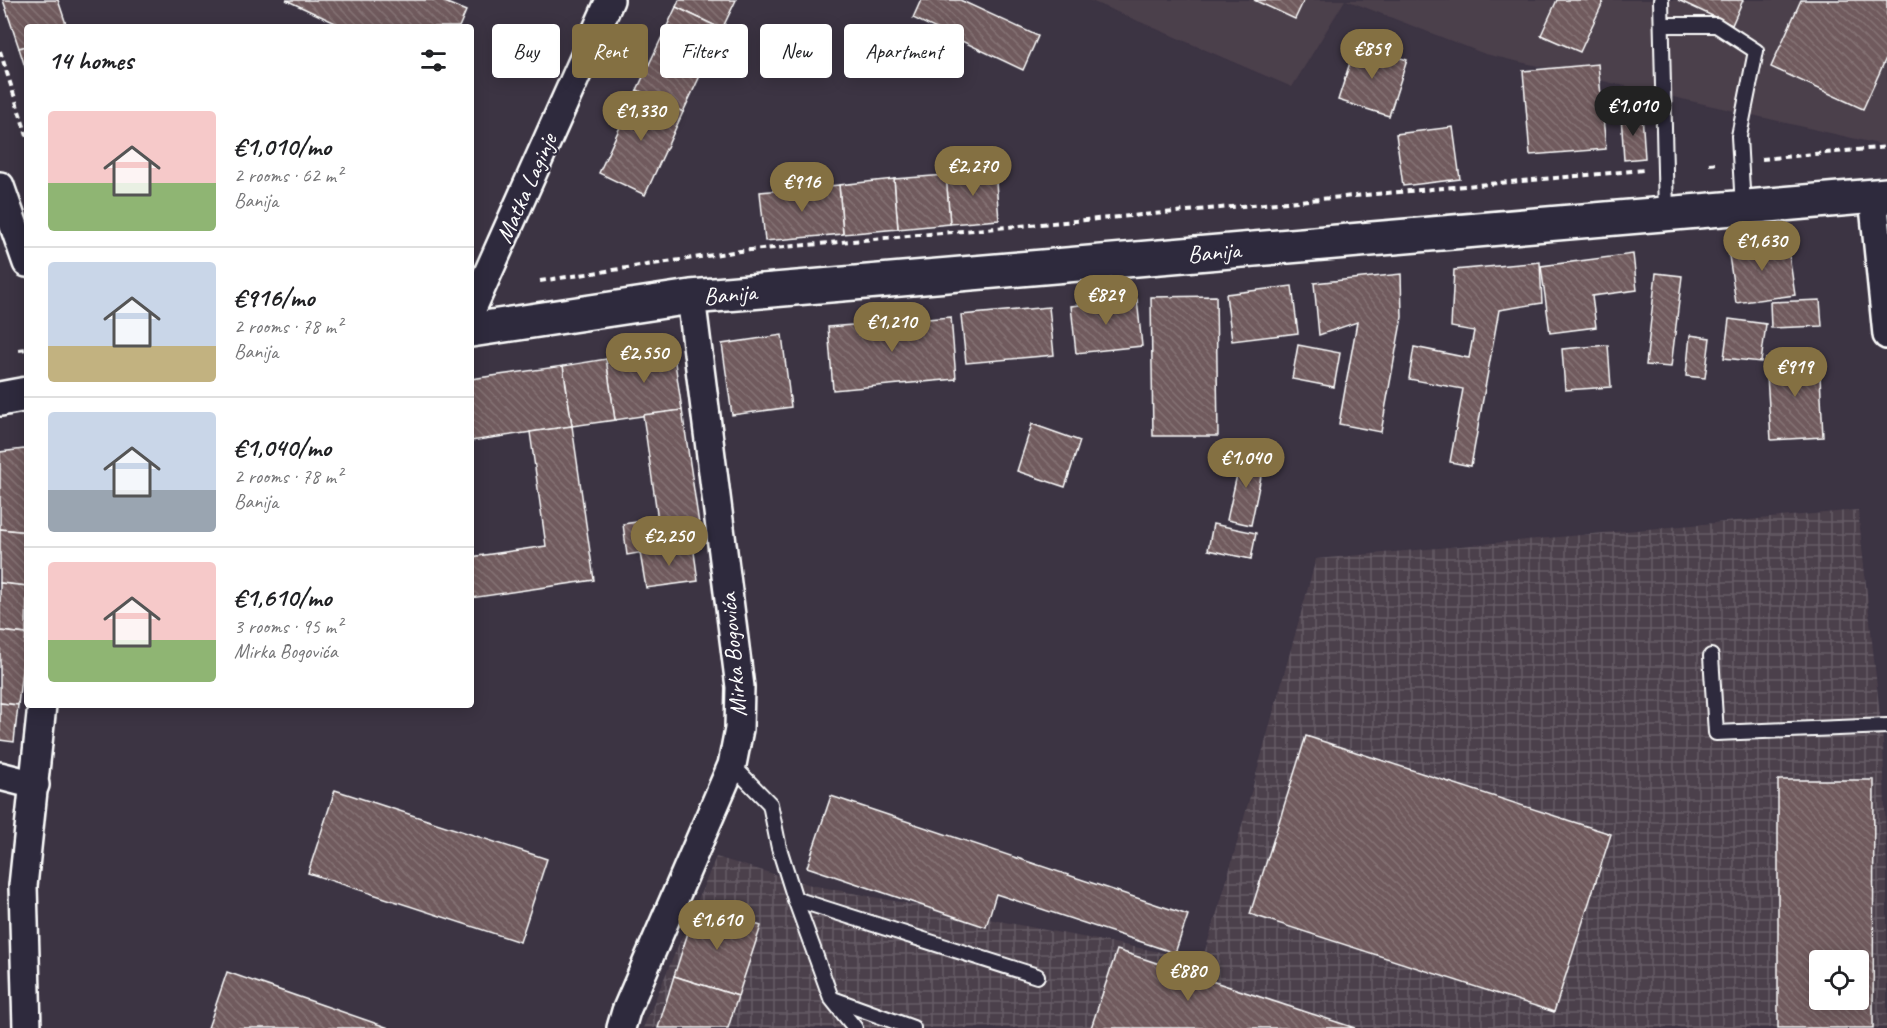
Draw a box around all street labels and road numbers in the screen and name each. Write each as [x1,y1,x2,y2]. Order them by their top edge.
street label: Matka Laginje [489,127,564,247]
street label: Banija [1186,235,1244,269]
street label: Banija [702,277,760,311]
street label: Mirka Bogovića [713,590,753,718]

